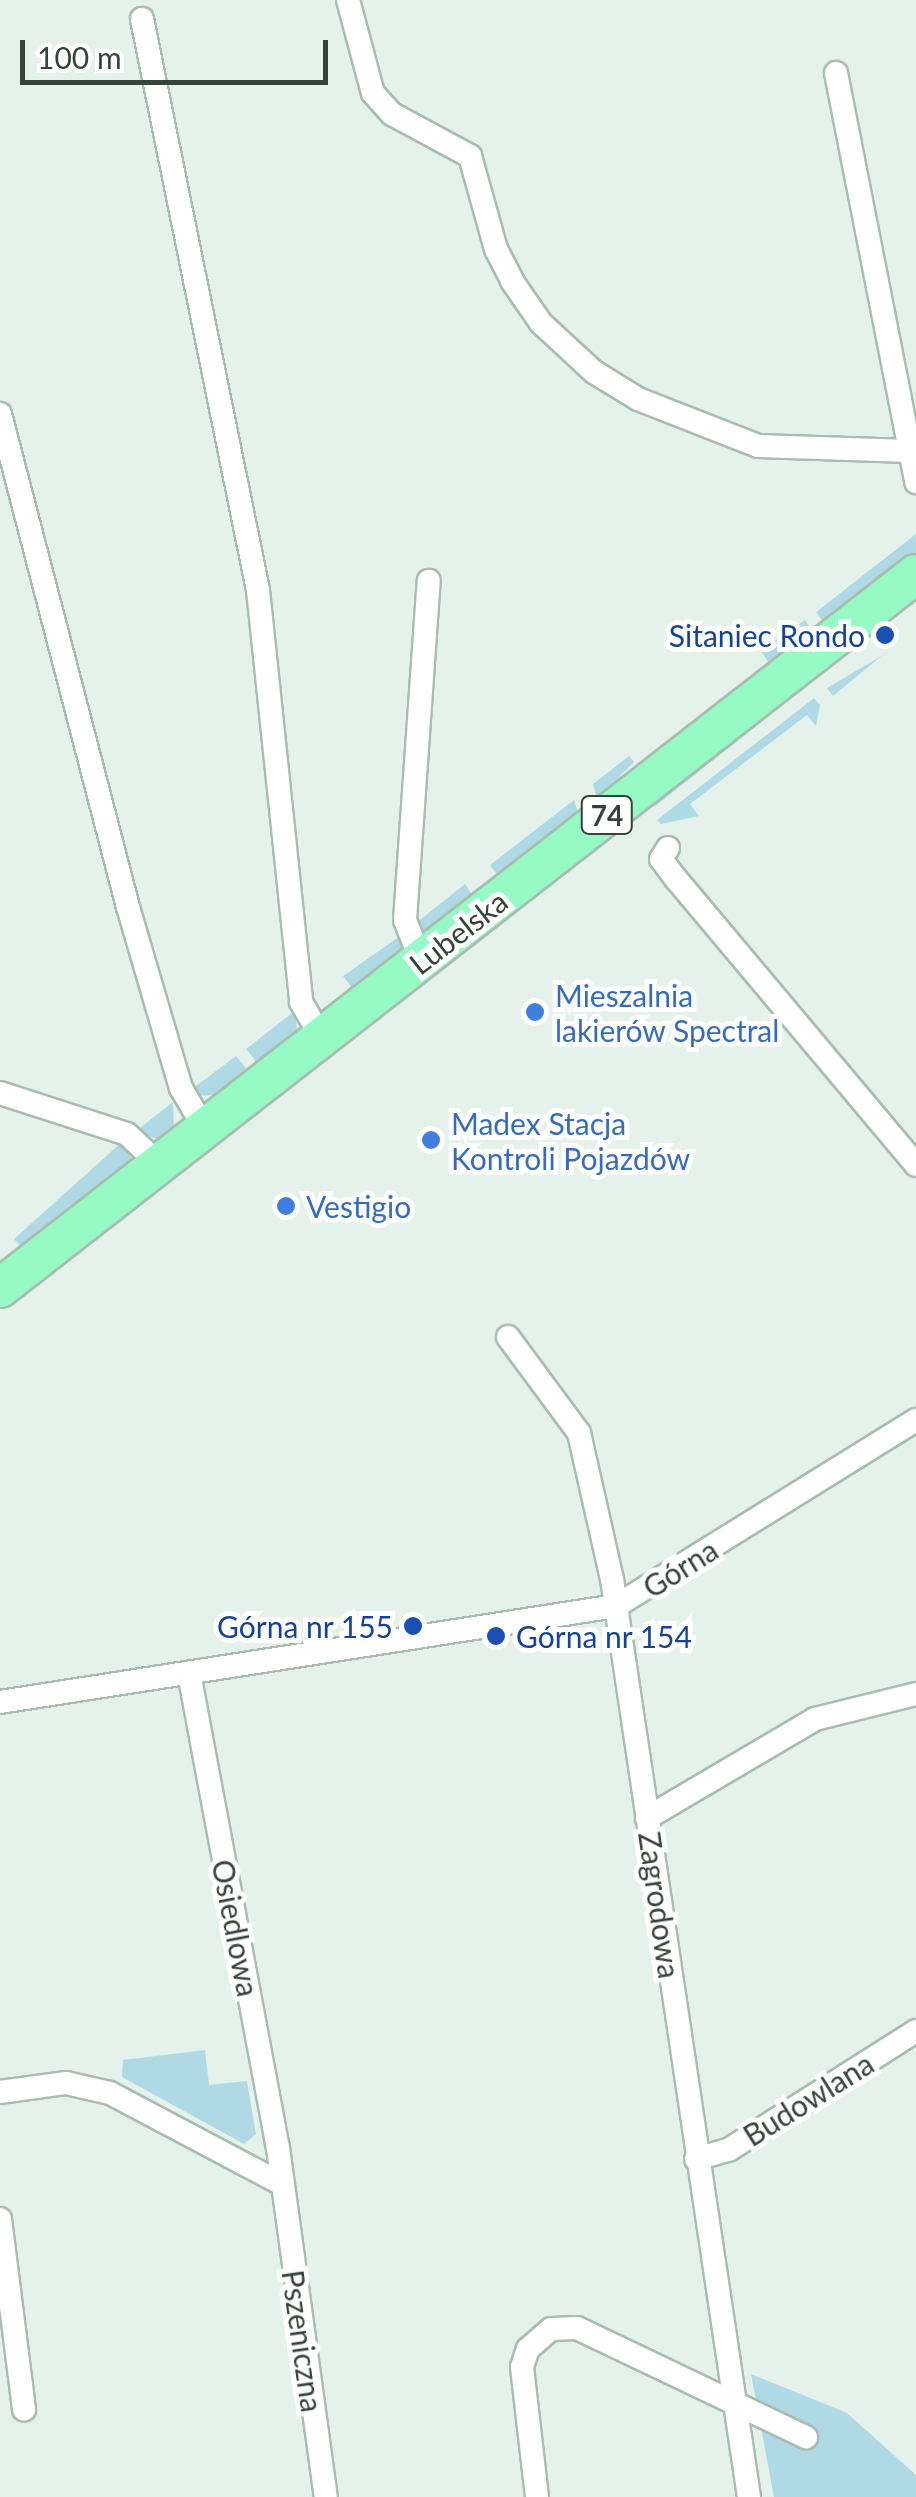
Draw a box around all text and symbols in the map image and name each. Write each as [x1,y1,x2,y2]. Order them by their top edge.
scale bar [25,20,332,82]
text: 100 m [37,39,122,75]
place label: Sitaniec Rondo [669,617,865,653]
marker: Sitaniec Rondo [874,624,896,646]
road number: 74 [580,792,634,838]
street label: Lubelska [402,883,514,981]
place label: Mieszalnia lakierów Spectral [555,977,780,1048]
marker: Mieszalnia lakierów Spectral [524,1001,546,1023]
place label: Madex Stacja Kontroli Pojazdów [451,1105,690,1176]
marker: Madex Stacja Kontroli Pojazdów [420,1129,442,1151]
place label: Vestigio [306,1188,411,1224]
marker: Vestigio [275,1195,297,1217]
street label: Górna [636,1531,724,1605]
place label: Górna nr 155 [216,1608,393,1644]
marker: Górna nr 155 [402,1615,424,1637]
place label: Górna nr 154 [516,1618,693,1654]
marker: Górna nr 154 [485,1625,507,1647]
street label: Zagrodowa [632,1829,688,1981]
street label: Osiedlowa [205,1856,267,2000]
street label: Budowlana [736,2045,880,2153]
street label: Pszeniczna [275,2268,331,2414]

